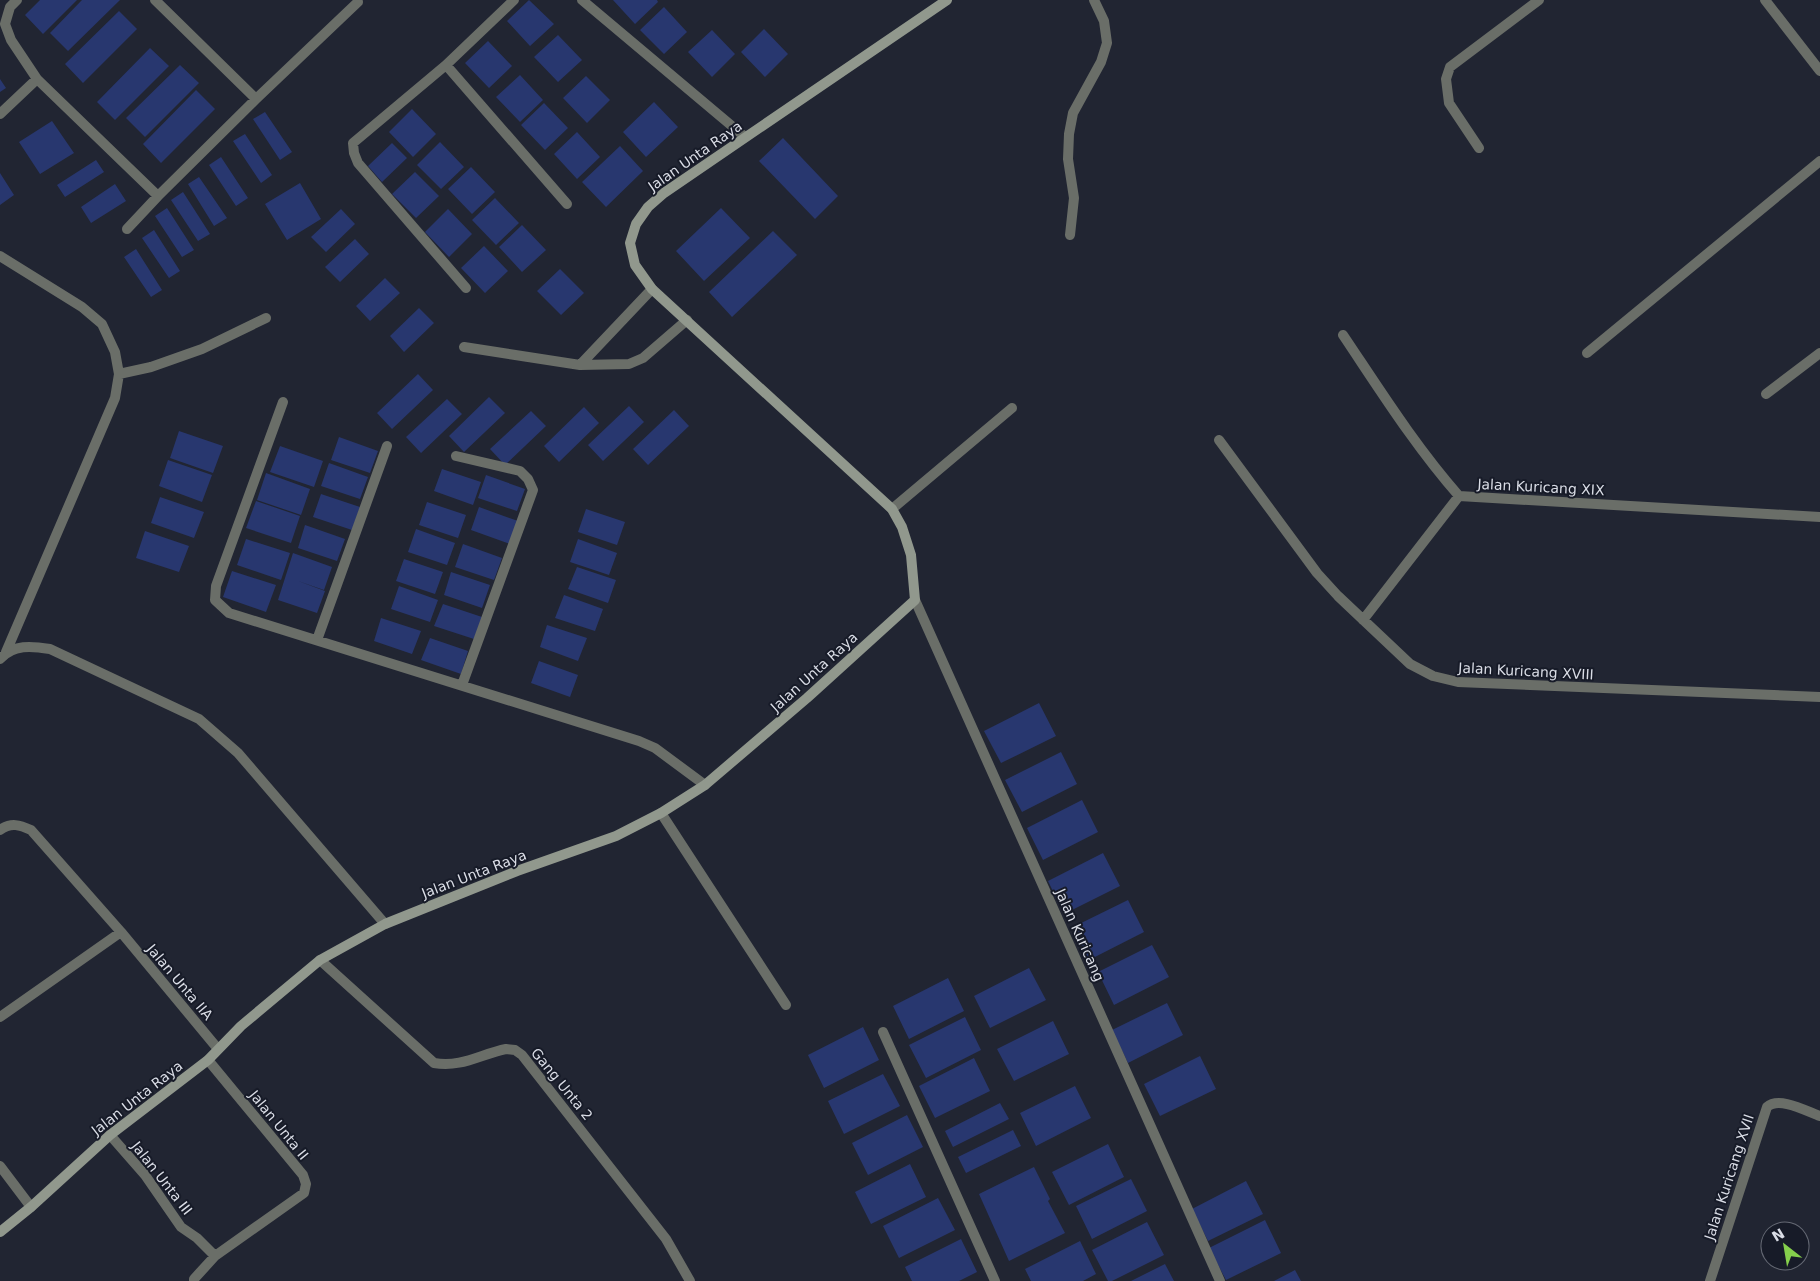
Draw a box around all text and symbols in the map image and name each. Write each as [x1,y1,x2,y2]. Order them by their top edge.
street label: Jalan Unta Raya [644,118,745,195]
street label: Jalan Kuricang XIX [1476,476,1605,498]
street label: Jalan Unta Raya [767,629,861,716]
street label: Jalan Kuricang XVIII [1457,659,1594,683]
street label: Jalan Unta Raya [418,847,529,902]
street label: Jalan Kuricang [1052,885,1108,984]
street label: Jalan Unta IIA [143,940,217,1023]
street label: Gang Unta 2 [528,1045,596,1123]
street label: Jalan Unta Raya [88,1058,186,1139]
street label: Jalan Unta II [246,1086,312,1163]
street label: Jalan Kuricang XVII [1701,1112,1757,1243]
street label: Jalan Unta III [128,1137,196,1218]
north arrow [1760,1221,1810,1271]
text: N [1769,1225,1787,1245]

